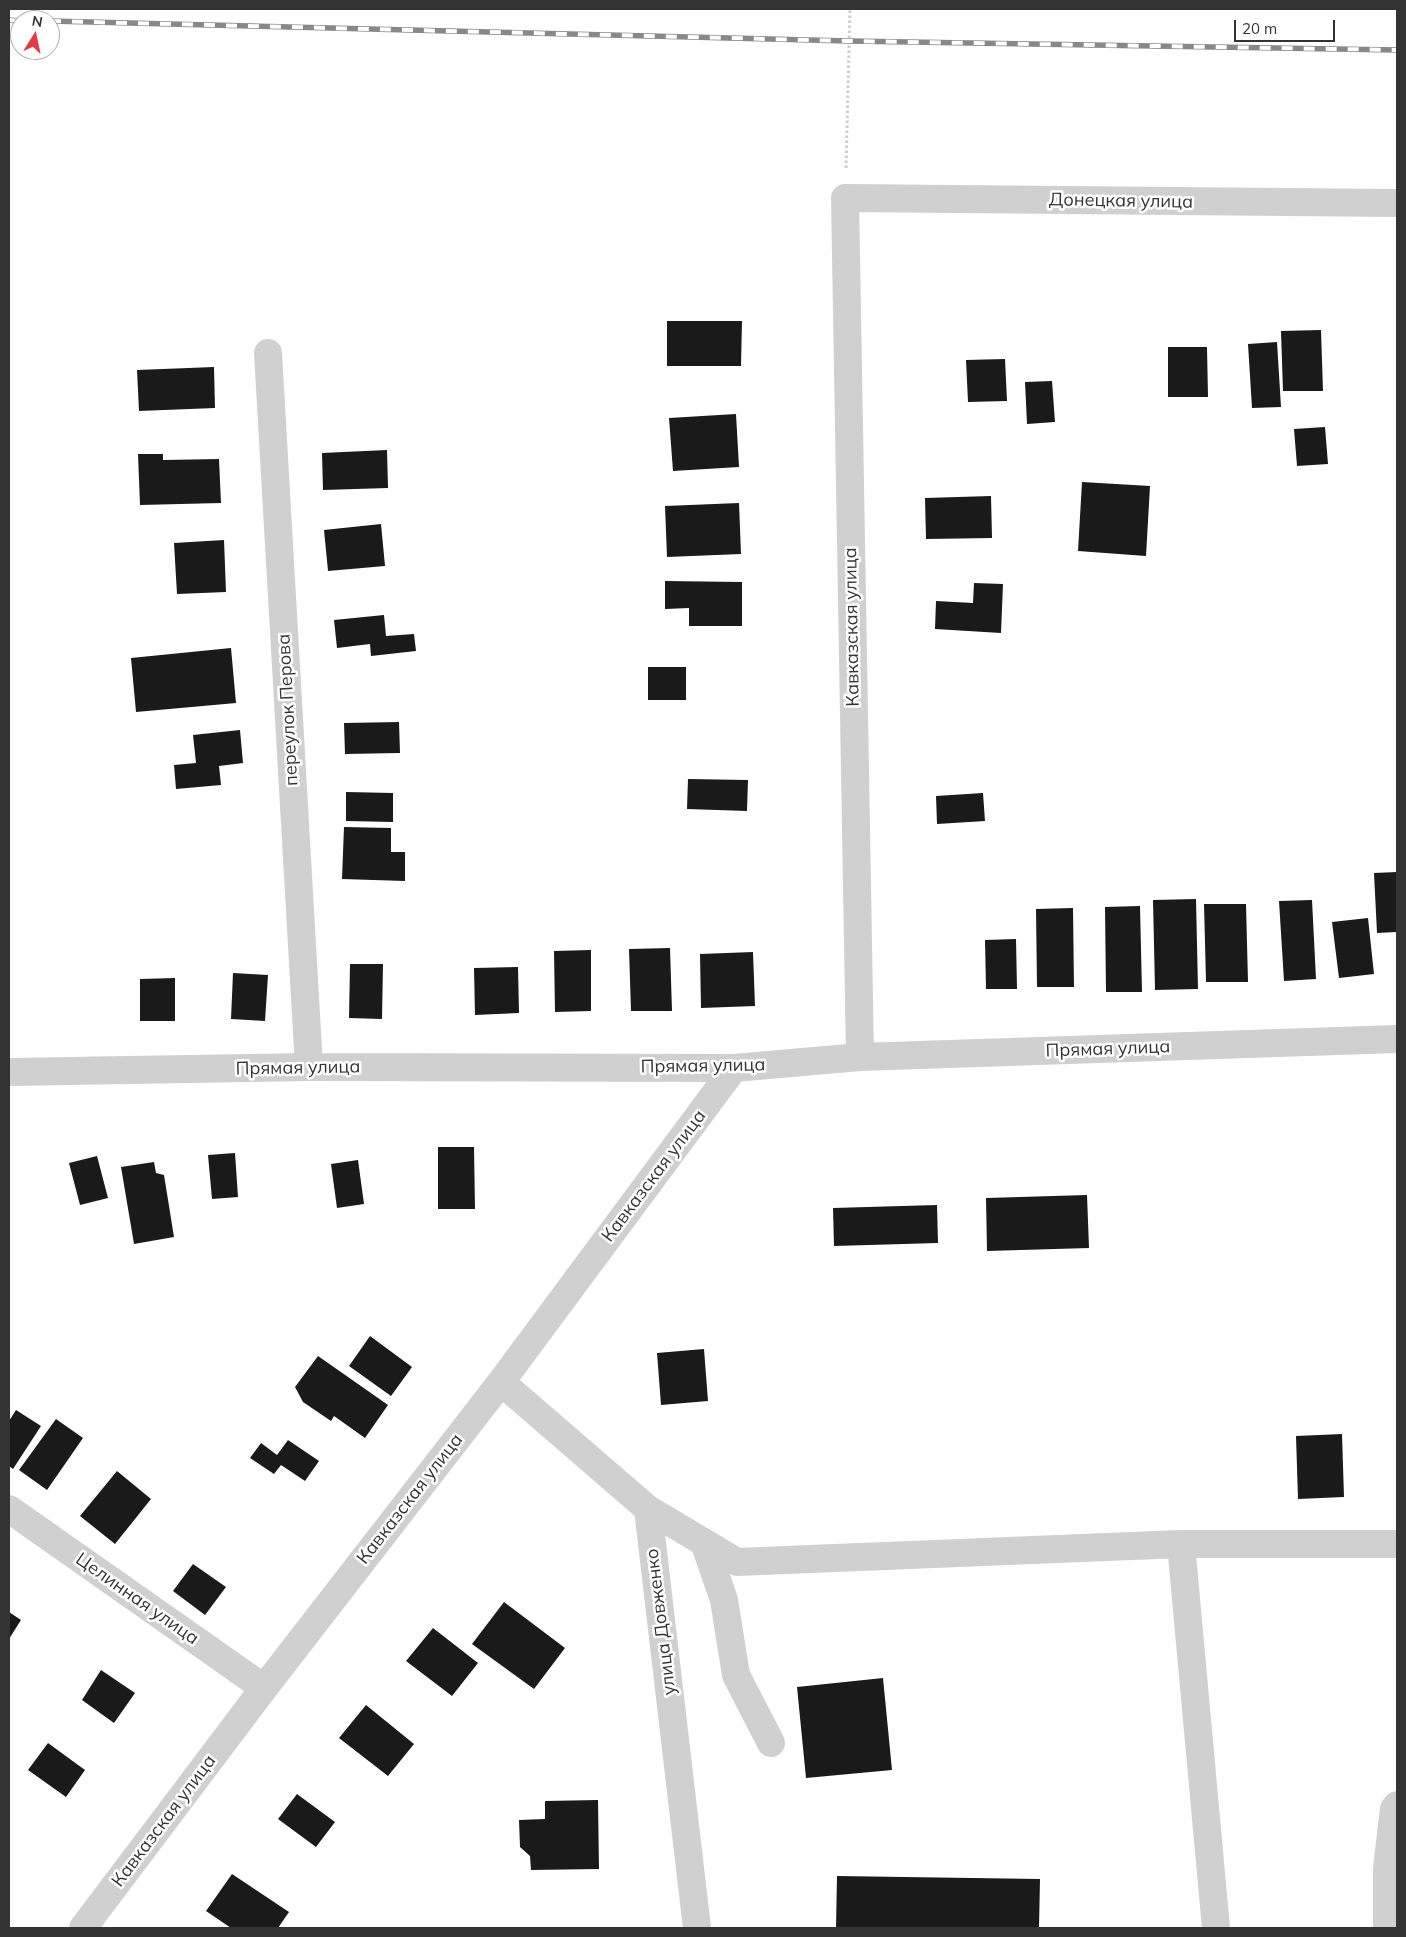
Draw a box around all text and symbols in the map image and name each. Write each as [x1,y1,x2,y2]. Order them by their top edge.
north arrow [10,10,60,60]
scale bar [1236,10,1337,42]
text: N [31,11,44,31]
text: 20 m [1242,19,1277,38]
street label: Донецкая улица [1049,189,1193,213]
street label: Кавказская улица [840,547,864,707]
street label: переулок Перова [273,633,303,787]
street label: Прямая улица [1045,1036,1171,1062]
street label: Прямая улица [640,1054,766,1078]
street label: Прямая улица [235,1056,361,1080]
street label: Кавказская улица [597,1106,711,1246]
street label: Кавказская улица [352,1430,468,1568]
street label: улица Довженко [641,1547,681,1697]
street label: Целинная улица [71,1548,203,1650]
street label: Кавказская улица [107,1751,221,1891]

